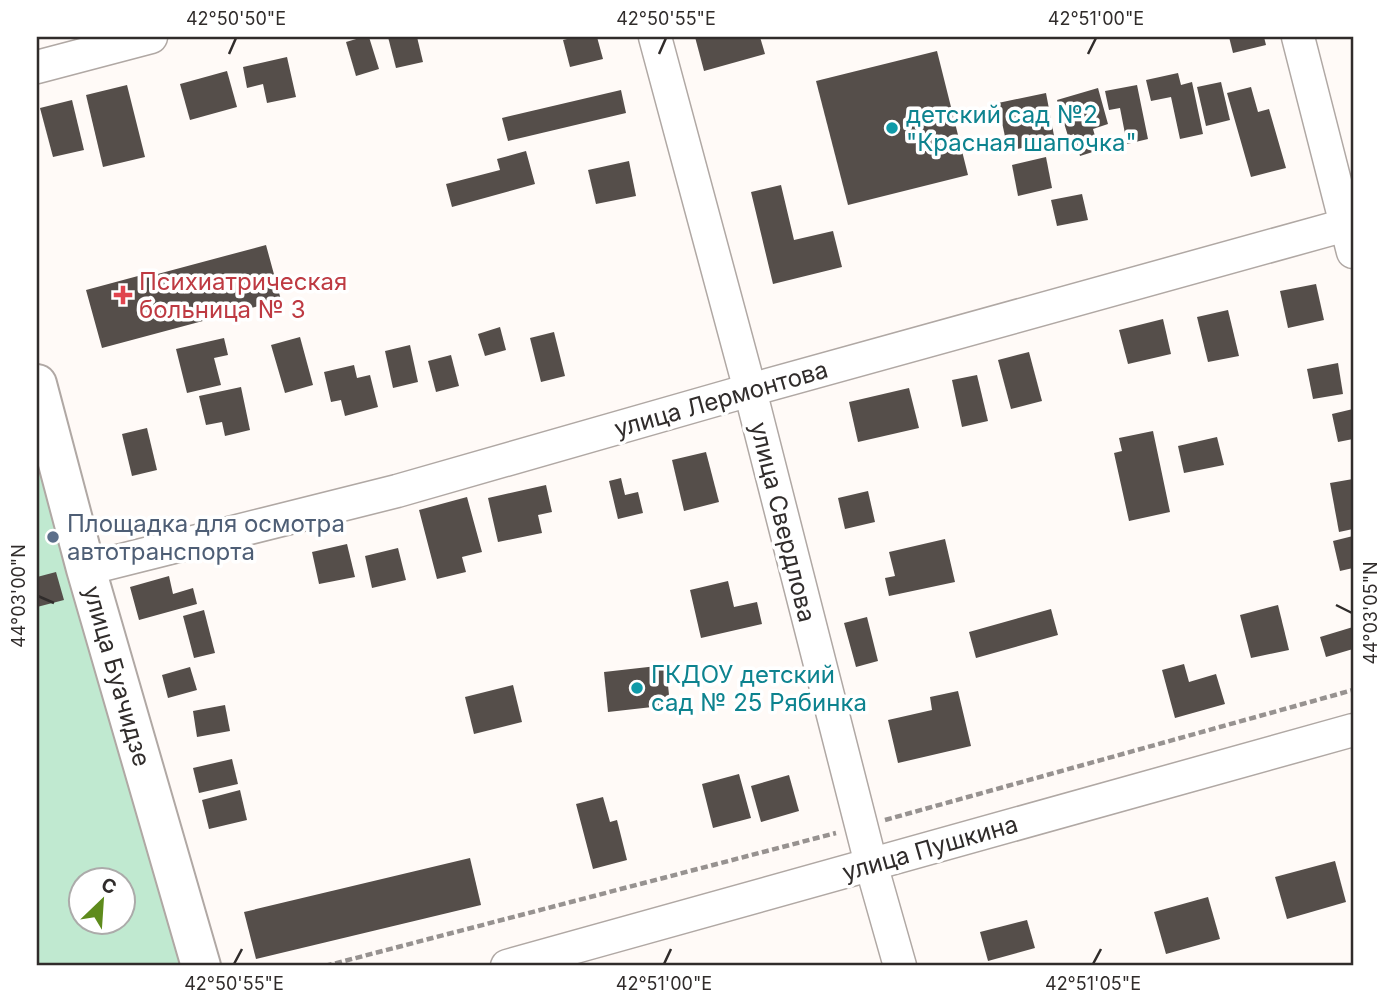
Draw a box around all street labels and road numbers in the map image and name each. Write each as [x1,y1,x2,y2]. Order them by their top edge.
street label: улица Лермонтова [611,355,831,443]
street label: улица Свердлова [744,419,822,625]
street label: улица Буачидзе [77,582,157,770]
street label: улица Пушкина [839,809,1021,887]

